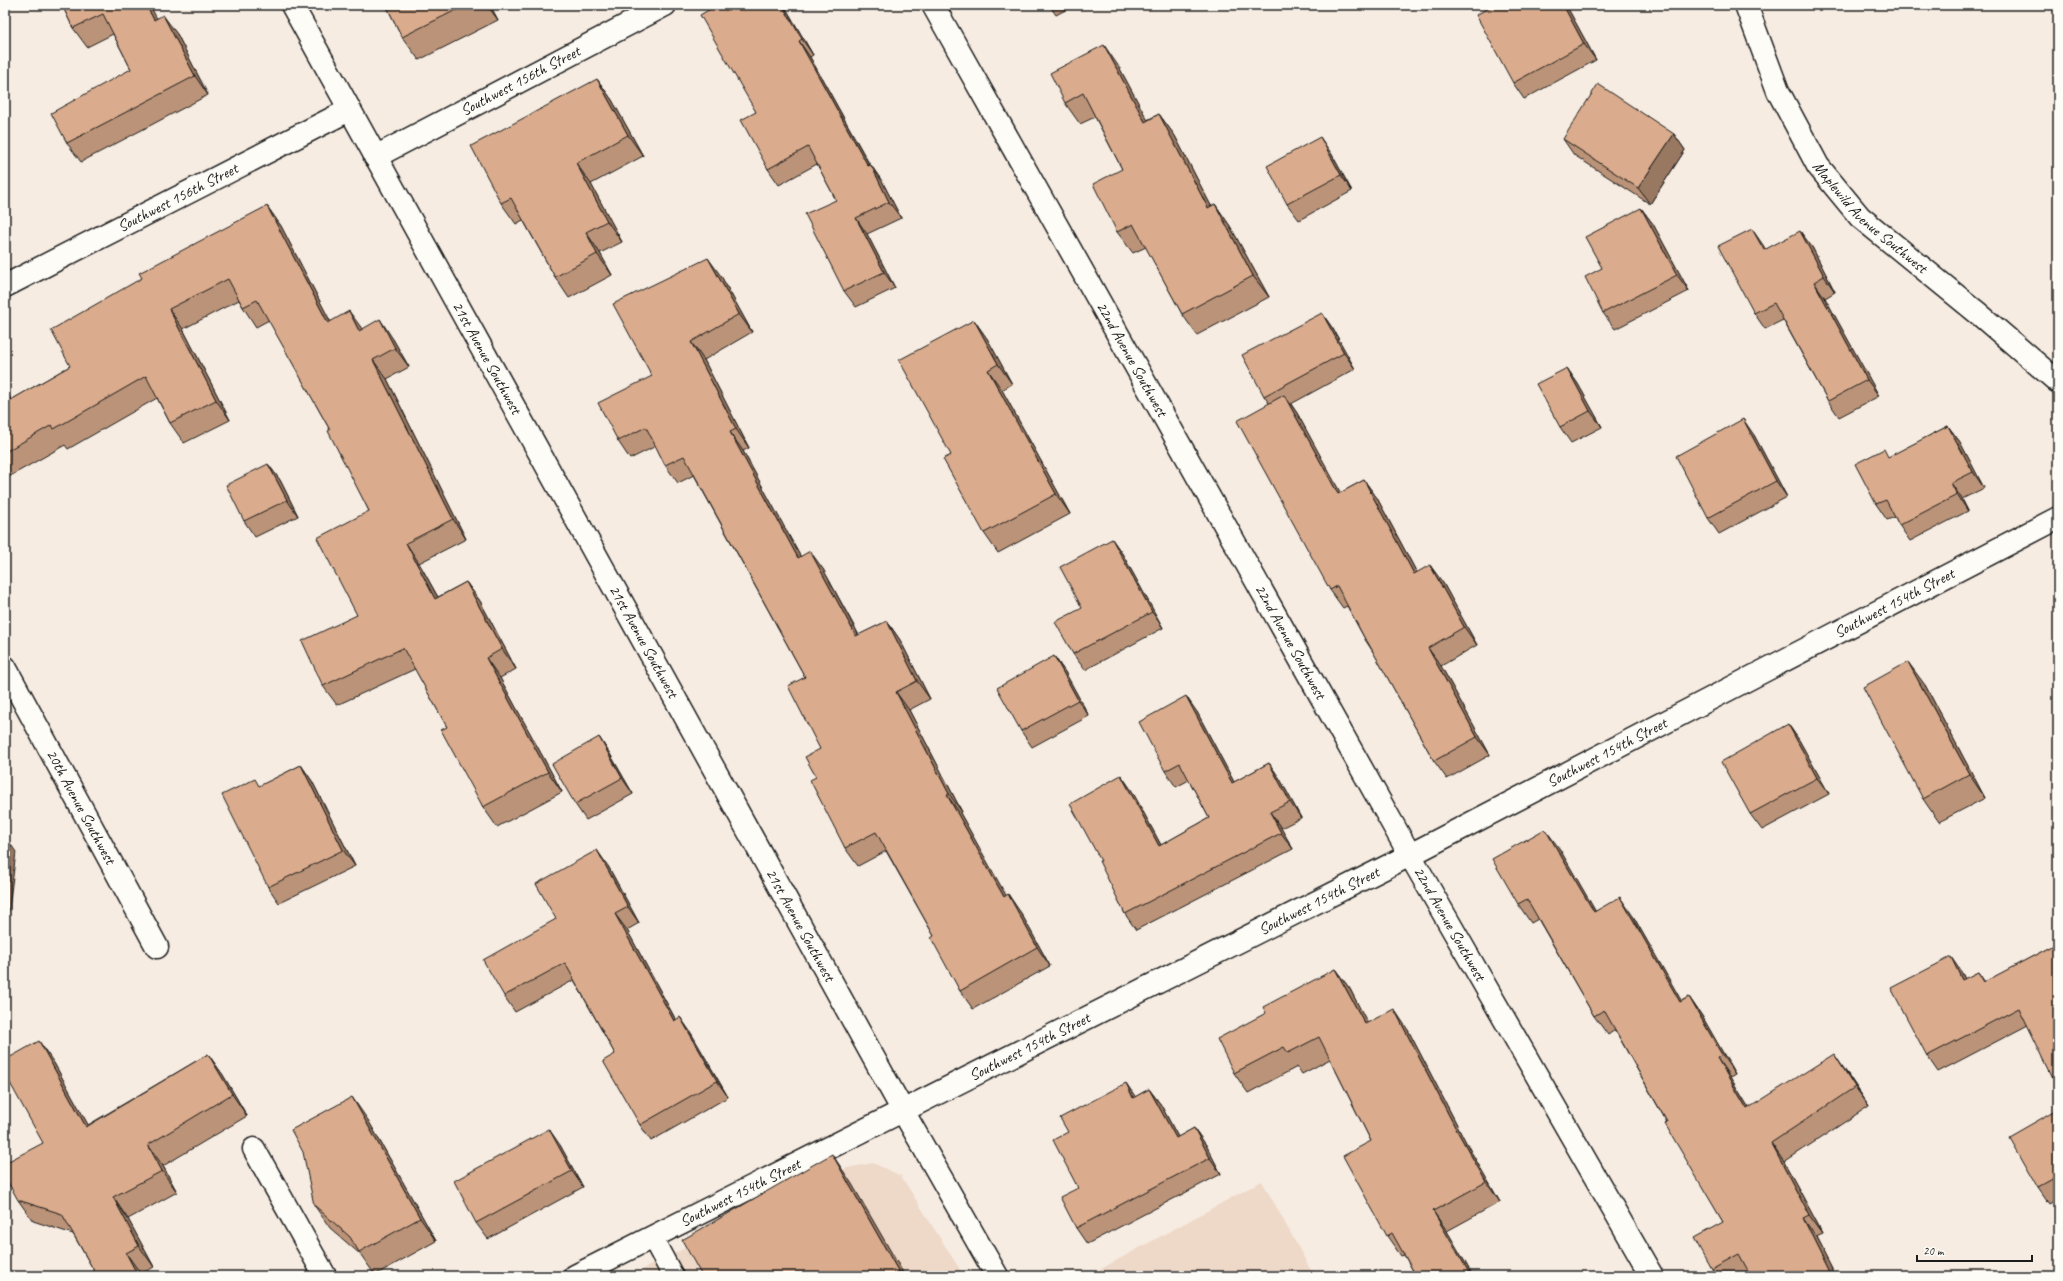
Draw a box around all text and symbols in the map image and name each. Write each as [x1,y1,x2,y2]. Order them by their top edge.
street label: Southwest 156th Street [457,40,585,120]
street label: Maplewild Avenue Southwest [1808,157,1933,279]
street label: Southwest 156th Street [114,158,243,237]
street label: 21st Avenue Southwest [448,298,527,419]
street label: 22nd Avenue Southwest [1092,298,1173,421]
street label: Southwest 154th Street [1831,563,1959,643]
street label: 21st Avenue Southwest [604,581,684,703]
street label: 22nd Avenue Southwest [1250,581,1331,704]
street label: Southwest 154th Street [1543,712,1672,792]
street label: 20th Avenue Southwest [42,746,121,869]
street label: Southwest 154th Street [1255,861,1384,940]
street label: 22nd Avenue Southwest [1409,863,1491,986]
street label: 21st Avenue Southwest [761,865,840,986]
street label: Southwest 154th Street [966,1007,1095,1086]
street label: Southwest 154th Street [677,1153,805,1231]
scale bar [1917,1237,2032,1263]
text: 20 m [1923,1243,1945,1259]

